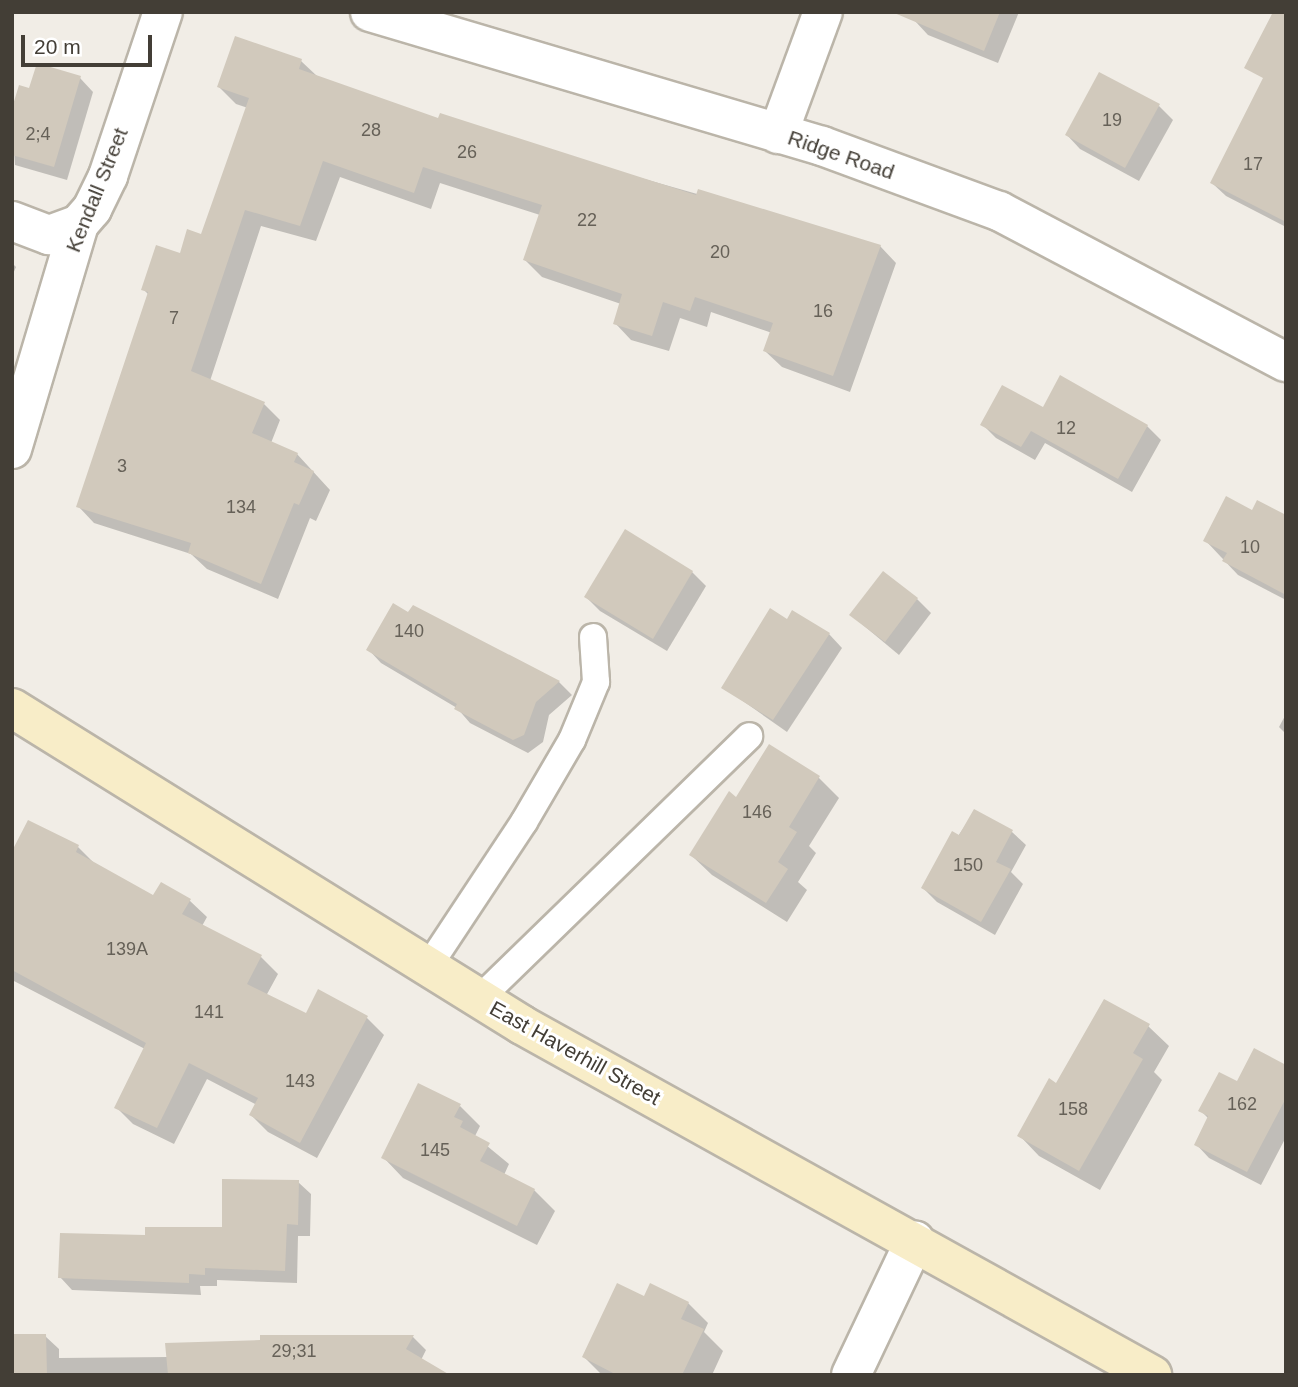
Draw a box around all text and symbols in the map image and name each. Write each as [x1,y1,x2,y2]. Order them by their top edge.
scale bar [24,21,156,65]
text: 20 m [34,35,81,58]
house number: 19 [1102,109,1122,131]
house number: 28 [361,119,381,141]
house number: 2;4 [25,123,51,145]
street label: Kendall Street [61,124,133,256]
street label: Ridge Road [784,125,898,185]
house number: 26 [457,141,477,163]
house number: 17 [1243,153,1263,175]
house number: 22 [577,209,597,231]
house number: 20 [710,241,730,263]
house number: 16 [813,300,833,322]
house number: 7 [169,307,179,329]
house number: 12 [1056,417,1076,439]
house number: 3 [117,455,127,477]
house number: 134 [226,496,256,518]
house number: 10 [1240,536,1260,558]
house number: 140 [394,620,424,642]
house number: 146 [742,801,772,823]
house number: 150 [953,854,983,876]
house number: 139A [106,938,148,960]
street label: East Haverhill Street [485,996,665,1110]
house number: 141 [194,1001,224,1023]
house number: 143 [285,1070,315,1092]
house number: 162 [1227,1093,1257,1115]
house number: 158 [1058,1098,1088,1120]
house number: 145 [420,1139,450,1161]
house number: 29;31 [271,1340,317,1362]

